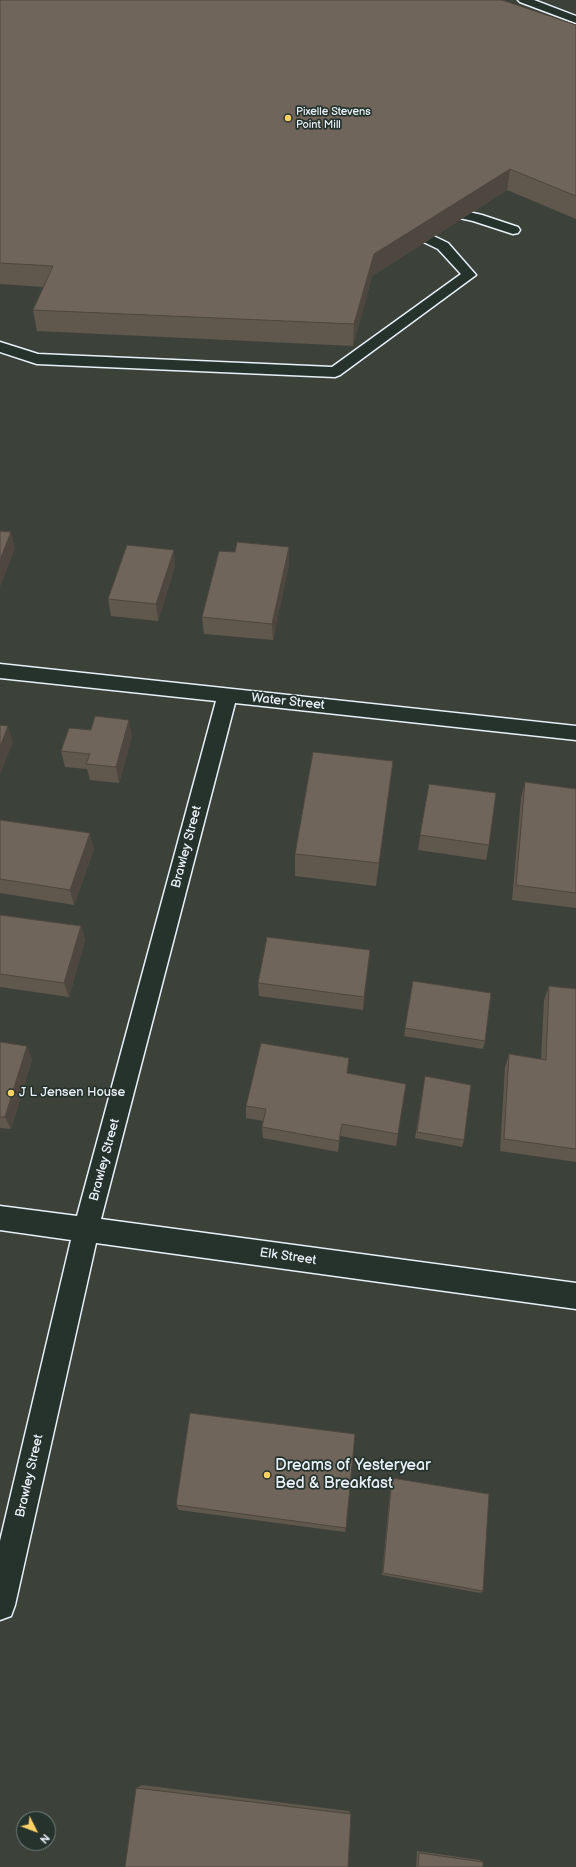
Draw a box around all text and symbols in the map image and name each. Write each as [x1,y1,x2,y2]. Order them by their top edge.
place label: Pixelle Stevens Point Mill [296,105,371,131]
marker: Pixelle Stevens Point Mill [283,113,293,123]
street label: Water Street [251,690,325,714]
street label: Brawley Street [168,804,206,890]
place label: J L Jensen House [19,1085,125,1101]
marker: J L Jensen House [6,1088,16,1098]
street label: Brawley Street [86,1117,124,1203]
street label: Elk Street [259,1245,317,1269]
street label: Brawley Street [13,1433,47,1519]
place label: Dreams of Yesteryear Bed & Breakfast [275,1456,431,1494]
marker: Dreams of Yesteryear Bed & Breakfast [262,1470,272,1480]
north arrow [16,1811,56,1851]
text: N [37,1831,52,1846]

